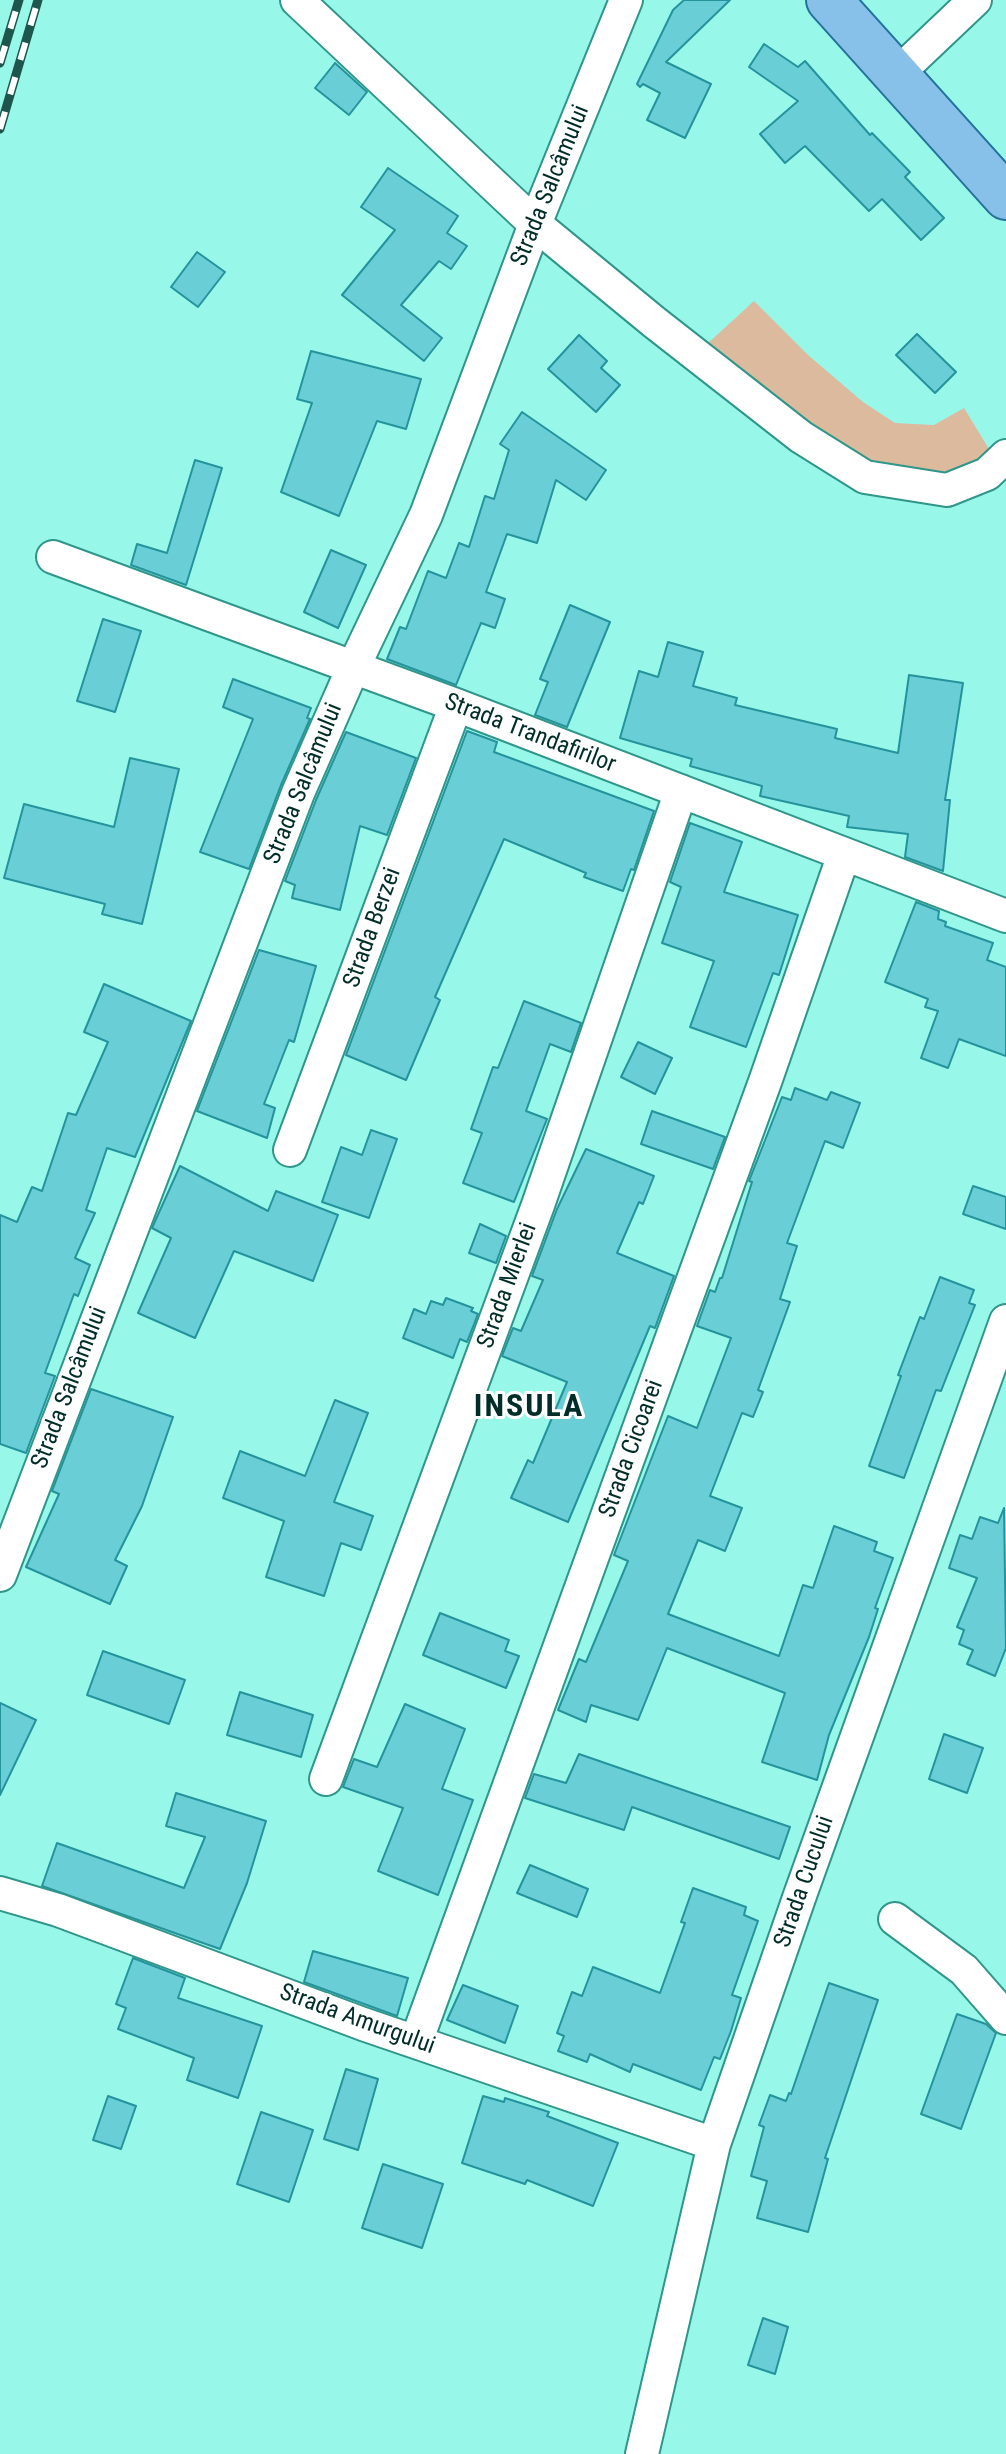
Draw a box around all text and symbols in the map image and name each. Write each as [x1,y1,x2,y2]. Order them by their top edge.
street label: Strada Salcâmului [506,101,596,271]
street label: Strada Trandafirilor [440,688,620,780]
street label: Strada Salcâmului [259,699,349,869]
street label: Strada Berzei [338,864,408,992]
street label: Strada Mierlei [472,1219,544,1353]
street label: Strada Salcâmului [26,1303,114,1473]
street label: Strada Cicoarei [594,1376,670,1522]
district label: INSULA [474,1389,584,1427]
street label: Strada Cucului [769,1812,841,1952]
street label: Strada Amurgului [275,1979,439,2061]

